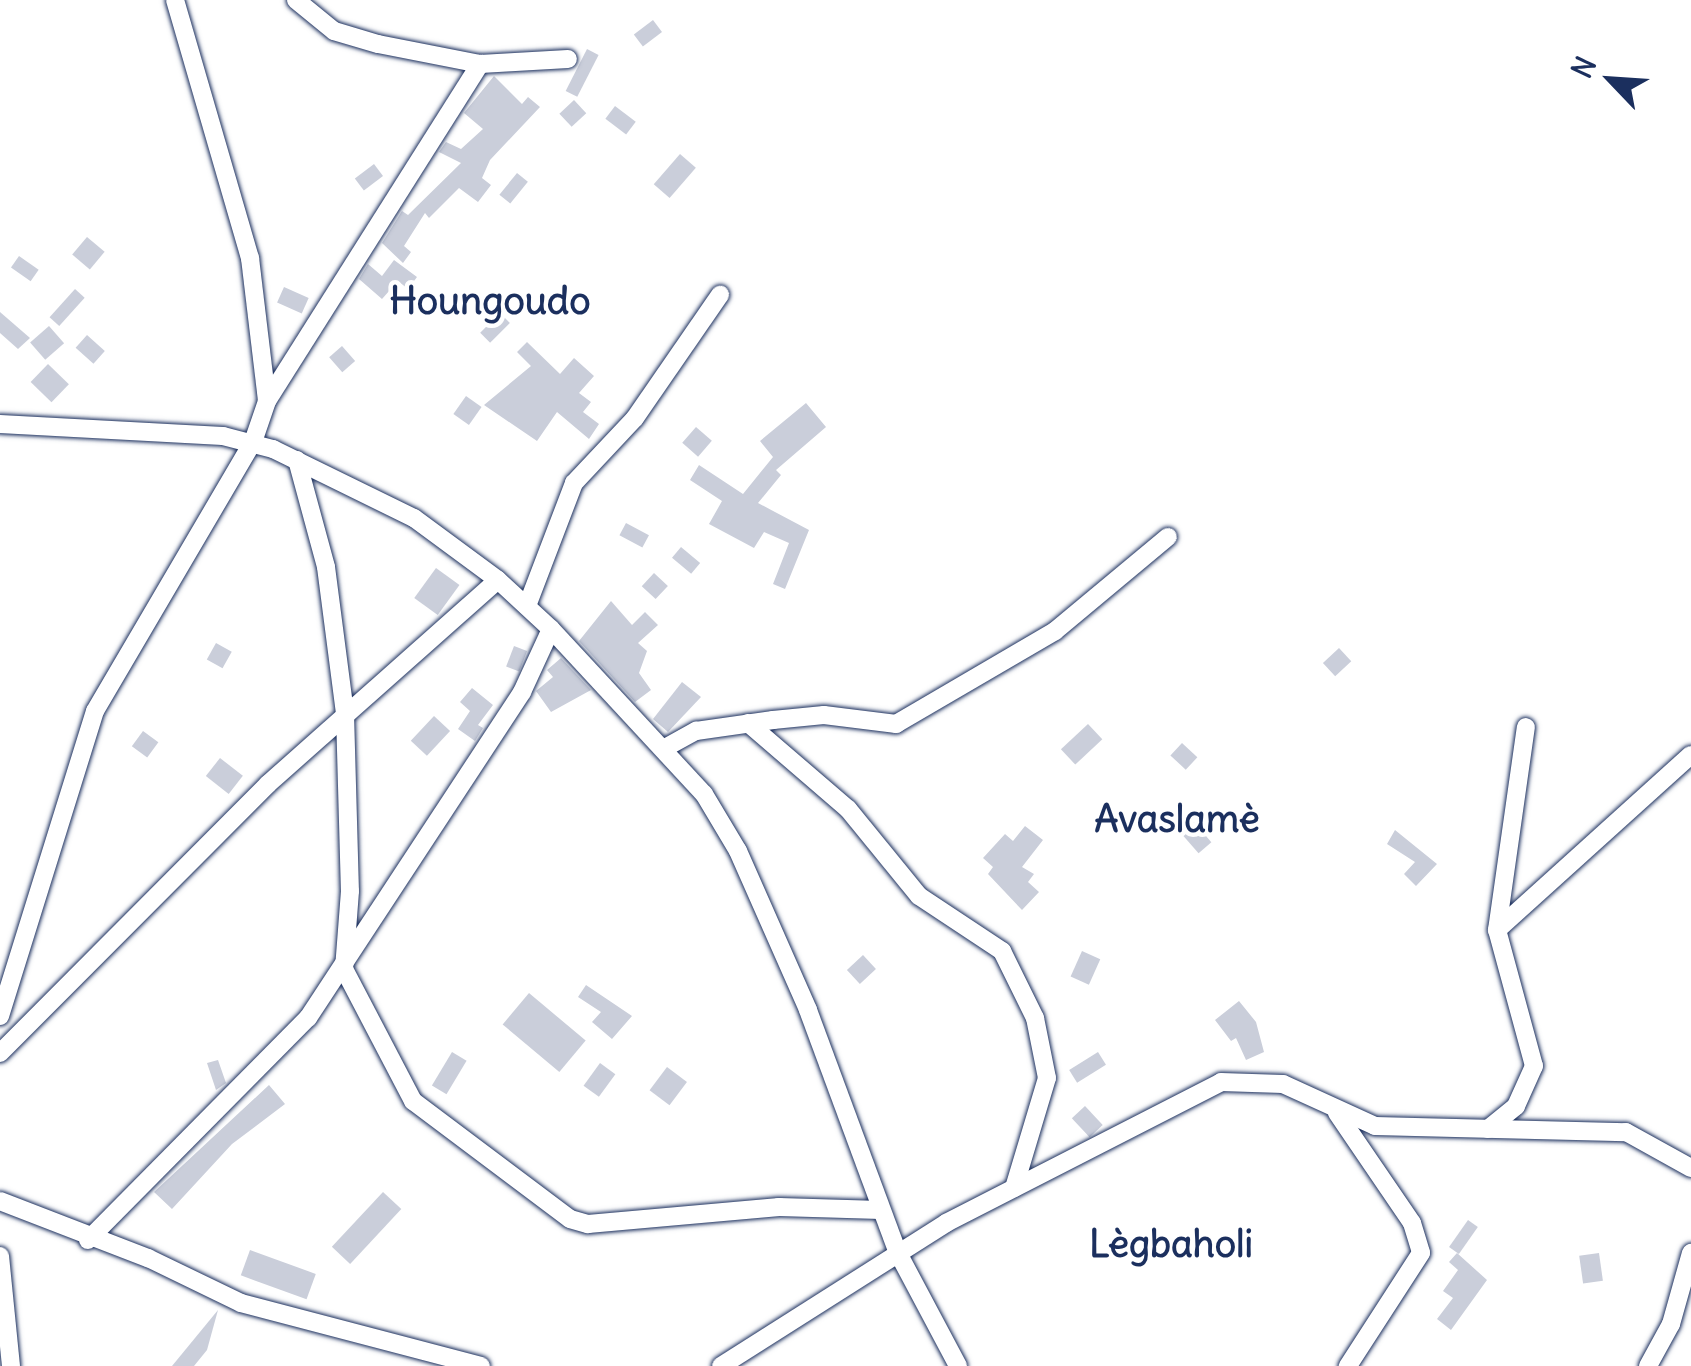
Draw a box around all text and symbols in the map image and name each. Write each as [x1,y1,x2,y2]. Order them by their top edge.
north arrow [1561,30,1661,130]
text: N [1563,51,1604,84]
district label: Houngoudo [389,278,591,324]
district label: Avaslamè [1094,796,1260,842]
district label: Lègbaholi [1089,1221,1253,1267]

